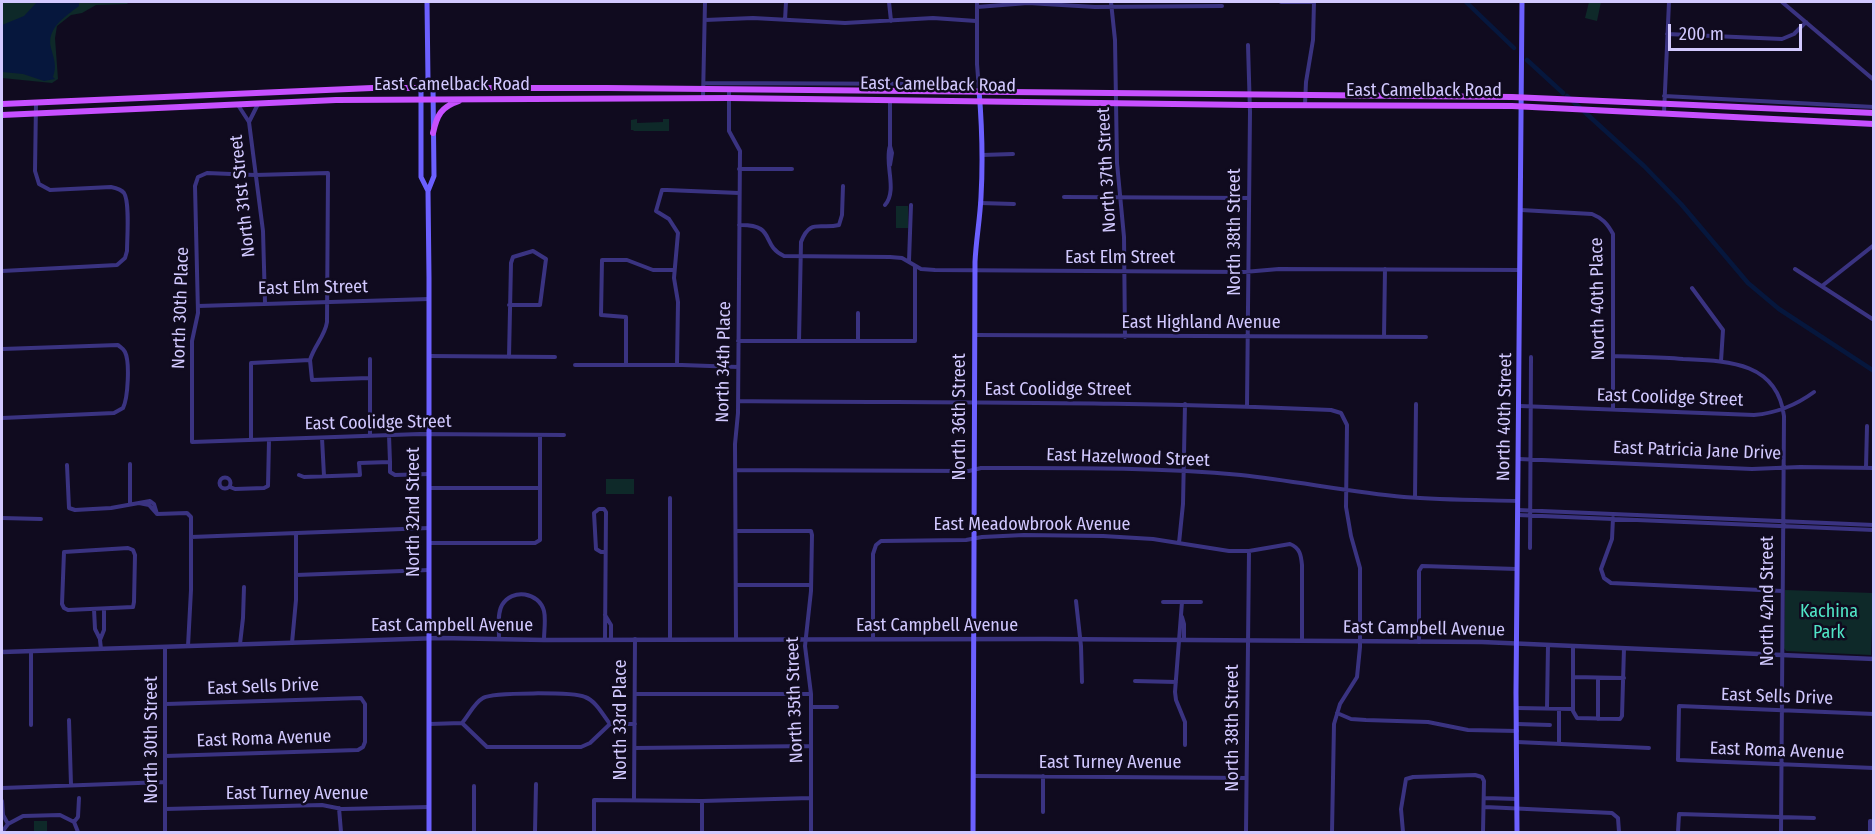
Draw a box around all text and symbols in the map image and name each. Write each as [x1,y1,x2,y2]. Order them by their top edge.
scale bar [1671,12,1804,50]
text: 200 m [1679,23,1724,45]
street label: East Camelback Road [860,73,1016,97]
street label: East Camelback Road [374,74,530,96]
street label: East Camelback Road [1346,80,1502,102]
street label: North 37th Street [1093,107,1121,233]
street label: North 31st Street [226,134,260,258]
street label: North 38th Street [1224,168,1246,296]
street label: North 40th Place [1586,237,1610,361]
street label: North 30th Place [168,246,194,370]
street label: East Elm Street [1065,247,1175,269]
street label: East Elm Street [258,276,368,300]
street label: North 34th Place [712,301,736,423]
street label: East Highland Avenue [1121,312,1281,334]
street label: North 36th Street [949,353,971,481]
street label: North 40th Street [1493,353,1517,481]
street label: East Coolidge Street [985,379,1131,401]
street label: East Coolidge Street [1596,385,1744,411]
street label: East Coolidge Street [304,411,452,435]
street label: East Patricia Jane Drive [1612,437,1782,465]
street label: East Hazelwood Street [1046,444,1210,472]
street label: North 32nd Street [403,447,425,577]
street label: East Meadowbrook Avenue [934,514,1130,536]
street label: North 42nd Street [1757,536,1779,666]
park label: Kachina Park [1800,601,1858,644]
street label: East Campbell Avenue [371,615,533,637]
street label: East Campbell Avenue [856,615,1018,637]
street label: East Campbell Avenue [1343,617,1505,641]
street label: North 35th Street [782,636,808,764]
street label: North 33rd Place [610,659,632,781]
street label: North 38th Street [1222,664,1244,792]
street label: East Sells Drive [207,674,319,700]
street label: North 30th Street [141,676,163,804]
street label: East Sells Drive [1721,684,1833,710]
street label: East Roma Avenue [196,726,332,752]
street label: East Roma Avenue [1709,738,1845,764]
street label: East Turney Avenue [1039,752,1181,774]
street label: East Turney Avenue [226,783,368,805]

